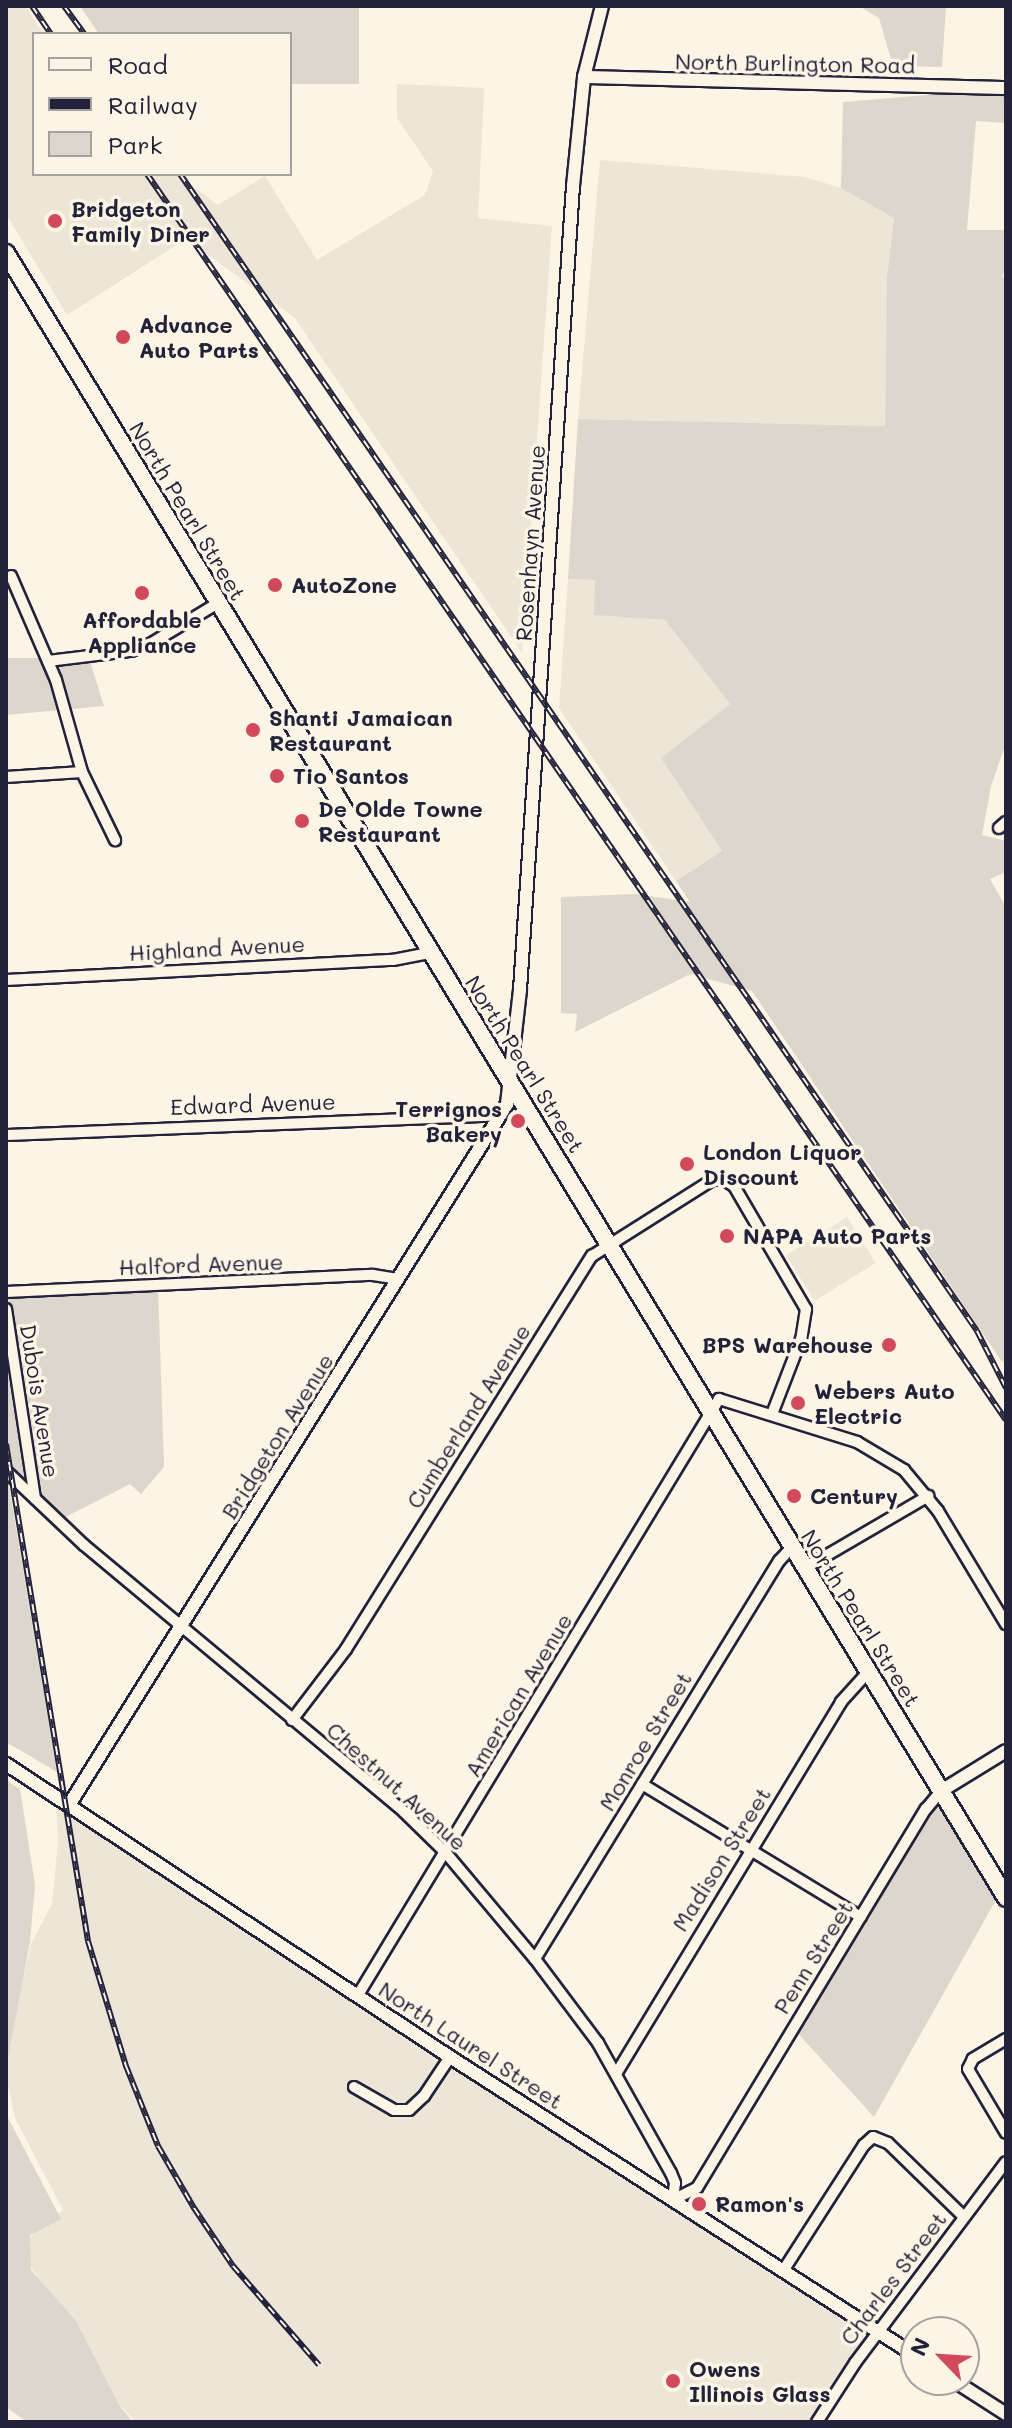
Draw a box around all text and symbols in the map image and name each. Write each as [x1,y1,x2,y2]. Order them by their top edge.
legend [32,32,292,176]
street label: North Burlington Road [675,48,915,78]
text: Road [108,49,168,80]
text: Railway [108,89,198,120]
text: Park [108,129,162,160]
place label: Bridgeton Family Diner [71,195,210,246]
marker: Bridgeton Family Diner [46,212,64,230]
place label: Advance Auto Parts [139,311,259,362]
marker: Advance Auto Parts [114,328,132,346]
street label: North Pearl Street [124,417,252,605]
street label: Rosenhayn Avenue [510,444,550,642]
place label: AutoZone [291,572,397,598]
marker: AutoZone [266,576,284,594]
marker: Affordable Appliance [133,584,151,602]
place label: Affordable Appliance [82,606,202,658]
place label: Shanti Jamaican Restaurant [269,704,453,756]
marker: Shanti Jamaican Restaurant [244,721,262,739]
place label: Tio Santos [293,763,409,789]
marker: Tio Santos [268,767,286,785]
place label: De Olde Towne Restaurant [318,795,483,846]
marker: De Olde Towne Restaurant [293,812,311,830]
street label: Highland Avenue [128,930,306,966]
street label: North Pearl Street [460,971,590,1157]
street label: Edward Avenue [170,1088,336,1120]
place label: Terrignos Bakery [395,1095,502,1146]
marker: Terrignos Bakery [509,1112,527,1130]
place label: London Liquor Discount [703,1138,861,1190]
marker: London Liquor Discount [678,1155,696,1173]
place label: NAPA Auto Parts [743,1223,931,1249]
marker: NAPA Auto Parts [718,1227,736,1245]
street label: Halford Avenue [118,1248,284,1280]
street label: Cumberland Avenue [401,1319,535,1513]
street label: Dubois Avenue [15,1322,65,1480]
place label: BPS Warehouse [702,1332,873,1358]
marker: BPS Warehouse [880,1336,898,1354]
street label: Bridgeton Avenue [216,1349,338,1523]
place label: Webers Auto Electric [814,1377,954,1428]
marker: Webers Auto Electric [789,1394,807,1412]
place label: Century [810,1483,898,1509]
marker: Century [785,1487,803,1505]
street label: North Pearl Street [796,1525,926,1711]
street label: American Avenue [459,1608,577,1782]
street label: Monroe Street [593,1667,697,1815]
street label: Chestnut Avenue [322,1716,472,1856]
street label: Madison Street [666,1782,776,1936]
street label: Penn Street [768,1896,858,2018]
street label: North Laurel Street [374,1976,568,2114]
place label: Ramon's [715,2191,804,2217]
marker: Ramon's [690,2195,708,2213]
street label: Charles Street [834,2206,952,2350]
north arrow [900,2316,980,2396]
text: N [903,2333,936,2360]
place label: Owens Illinois Glass [689,2355,831,2406]
marker: Owens Illinois Glass [664,2372,682,2390]

